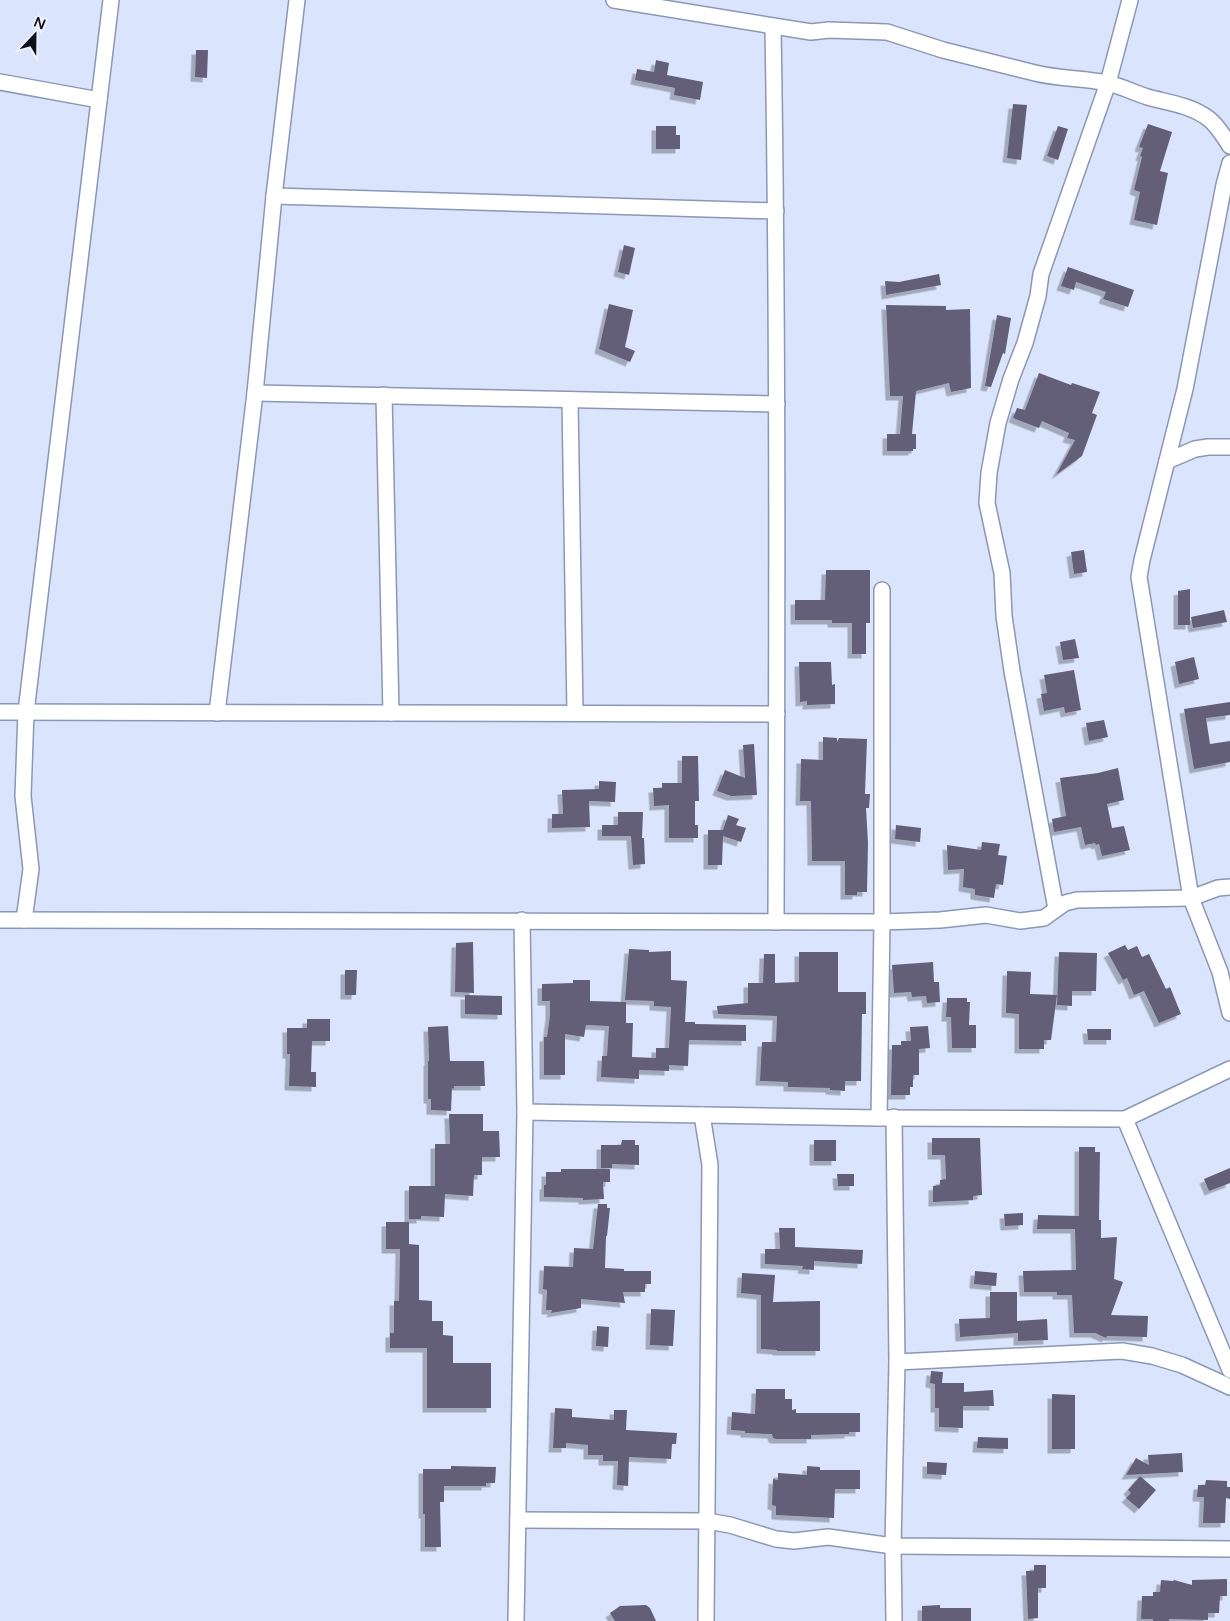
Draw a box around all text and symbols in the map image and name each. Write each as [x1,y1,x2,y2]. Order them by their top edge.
north arrow [10,10,60,60]
text: N [31,13,48,33]

